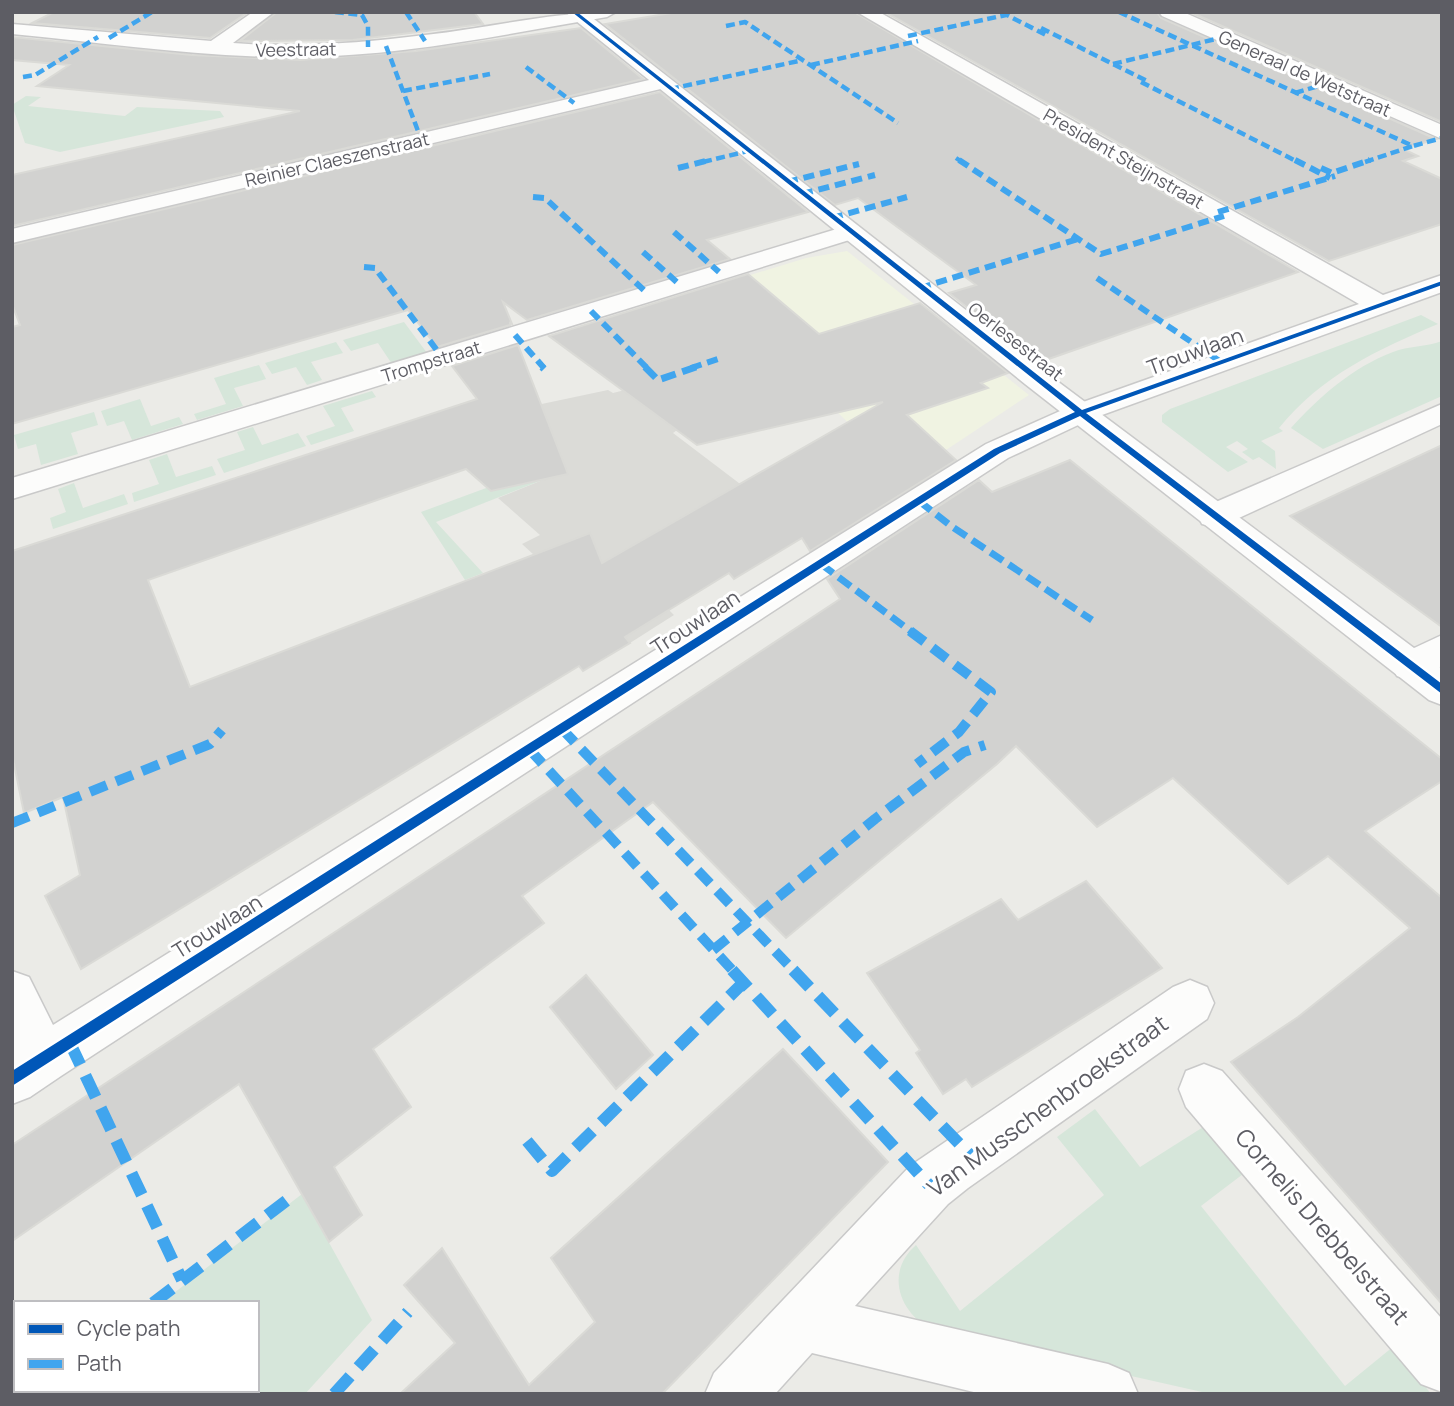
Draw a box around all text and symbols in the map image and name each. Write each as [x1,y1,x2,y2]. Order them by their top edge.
street label: Generaal de Wetstraat [1215,24,1395,122]
street label: Veestraat [255,36,337,62]
street label: President Steijnstraat [1039,102,1209,214]
street label: Reinier Claeszenstraat [243,126,431,192]
street label: Oerlesestraat [963,296,1069,386]
street label: Trouwlaan [1143,321,1247,381]
street label: Trompstraat [378,335,484,387]
street label: Trouwlaan [645,583,745,661]
street label: Trouwlaan [167,887,267,965]
street label: Van Musschenbroekstraat [920,1006,1174,1204]
street label: Cornelis Drebbelstraat [1229,1121,1417,1331]
legend [14,1301,259,1392]
text: Cycle path [77,1314,180,1342]
text: Path [77,1349,122,1377]

